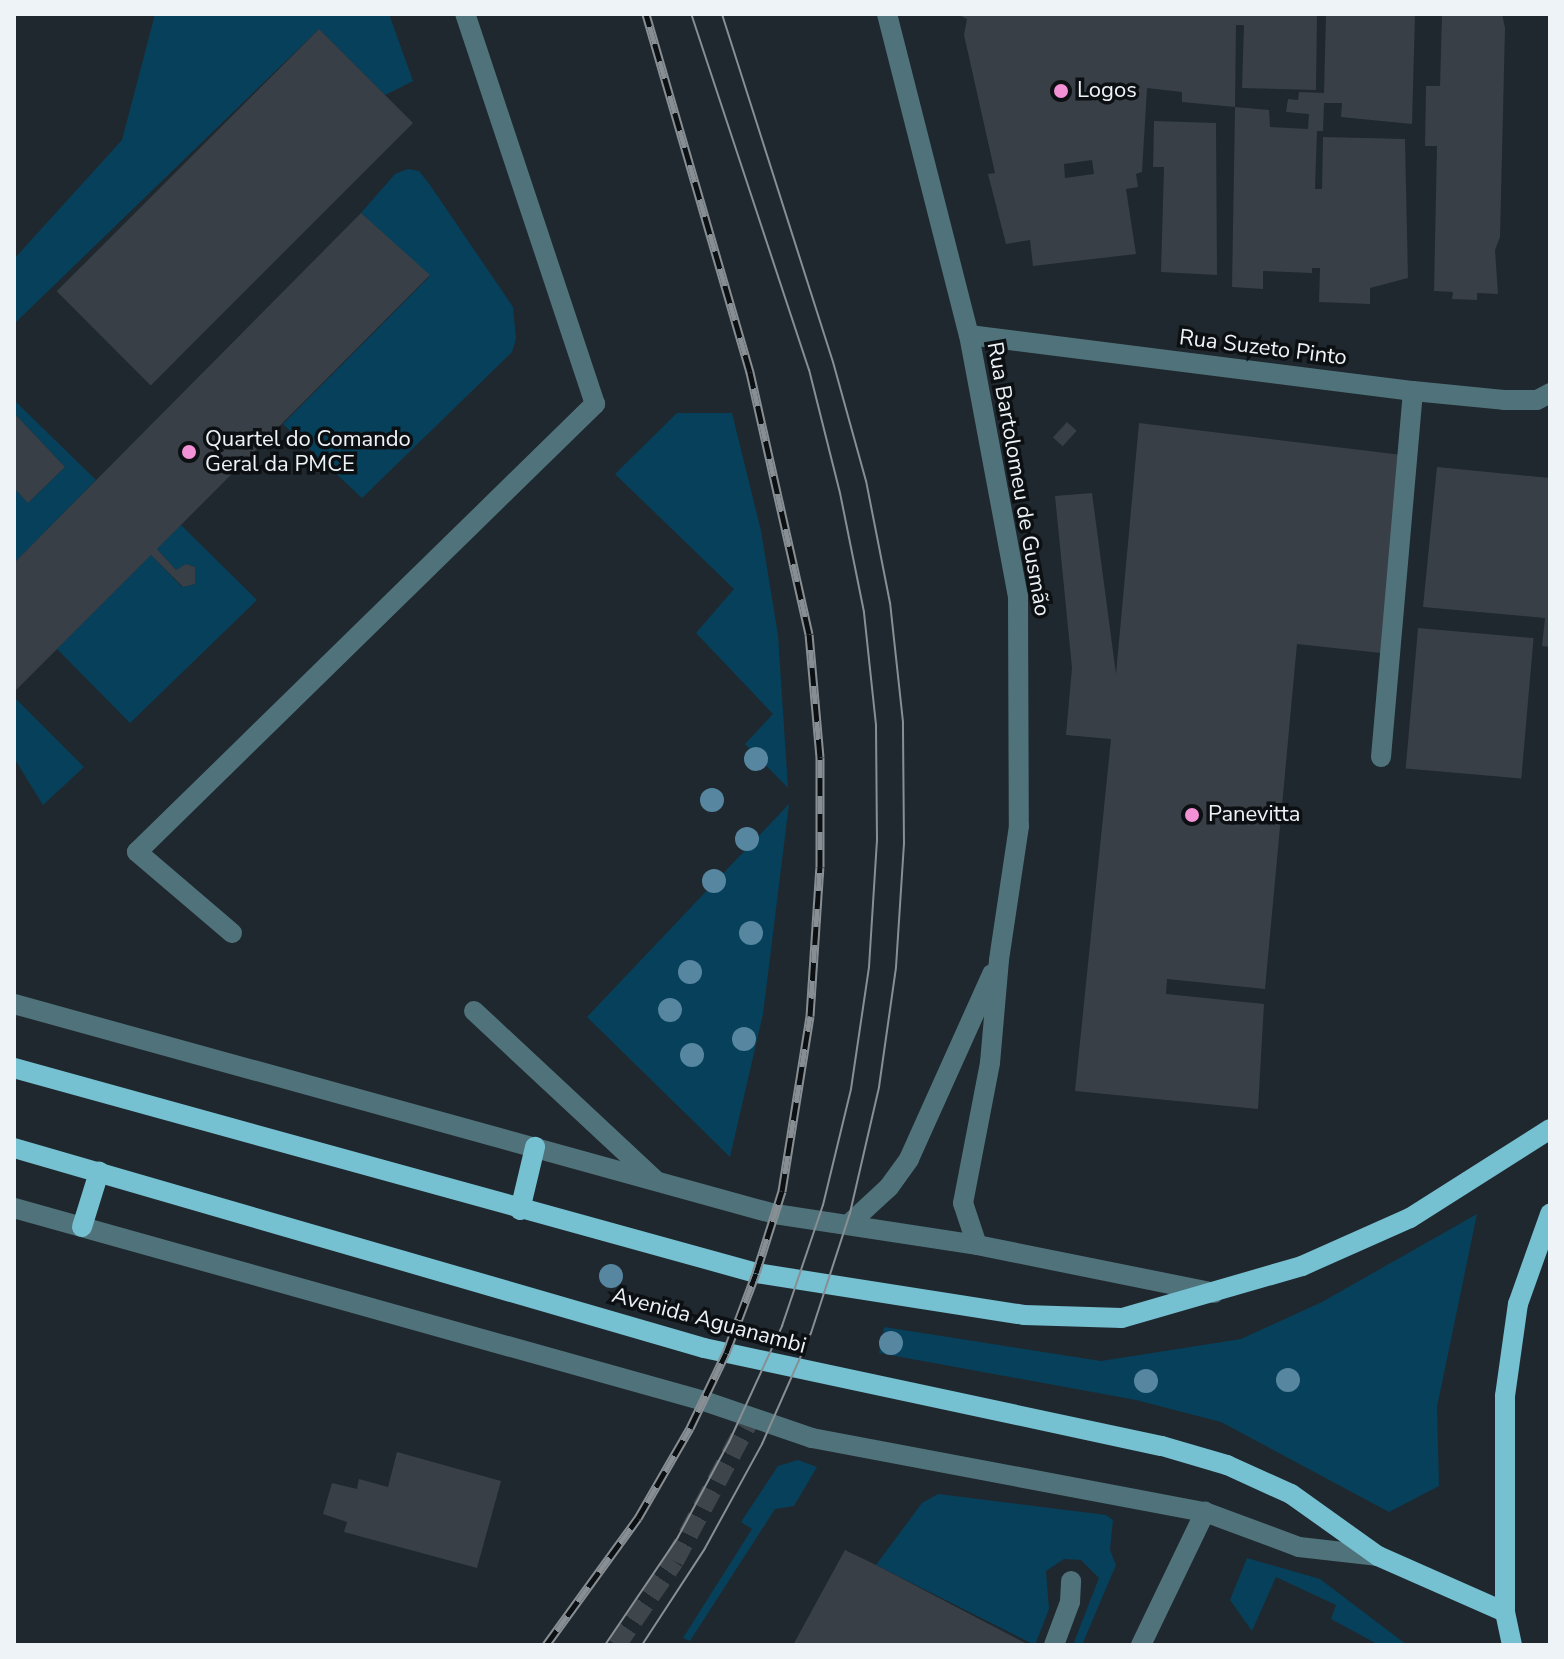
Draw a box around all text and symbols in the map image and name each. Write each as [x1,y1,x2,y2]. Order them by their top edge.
place label: Logos [1077,78,1137,104]
marker: Logos [1052,82,1070,100]
street label: Rua Suzeto Pinto [1178,325,1348,371]
street label: Rua Bartolomeu de Gusmão [981,340,1055,618]
place label: Quartel do Comando Geral da PMCE [205,426,411,478]
marker: Quartel do Comando Geral da PMCE [180,443,198,461]
place label: Panevitta [1208,802,1300,828]
marker: Panevitta [1183,806,1201,824]
street label: Avenida Aguanambi [609,1282,809,1360]

